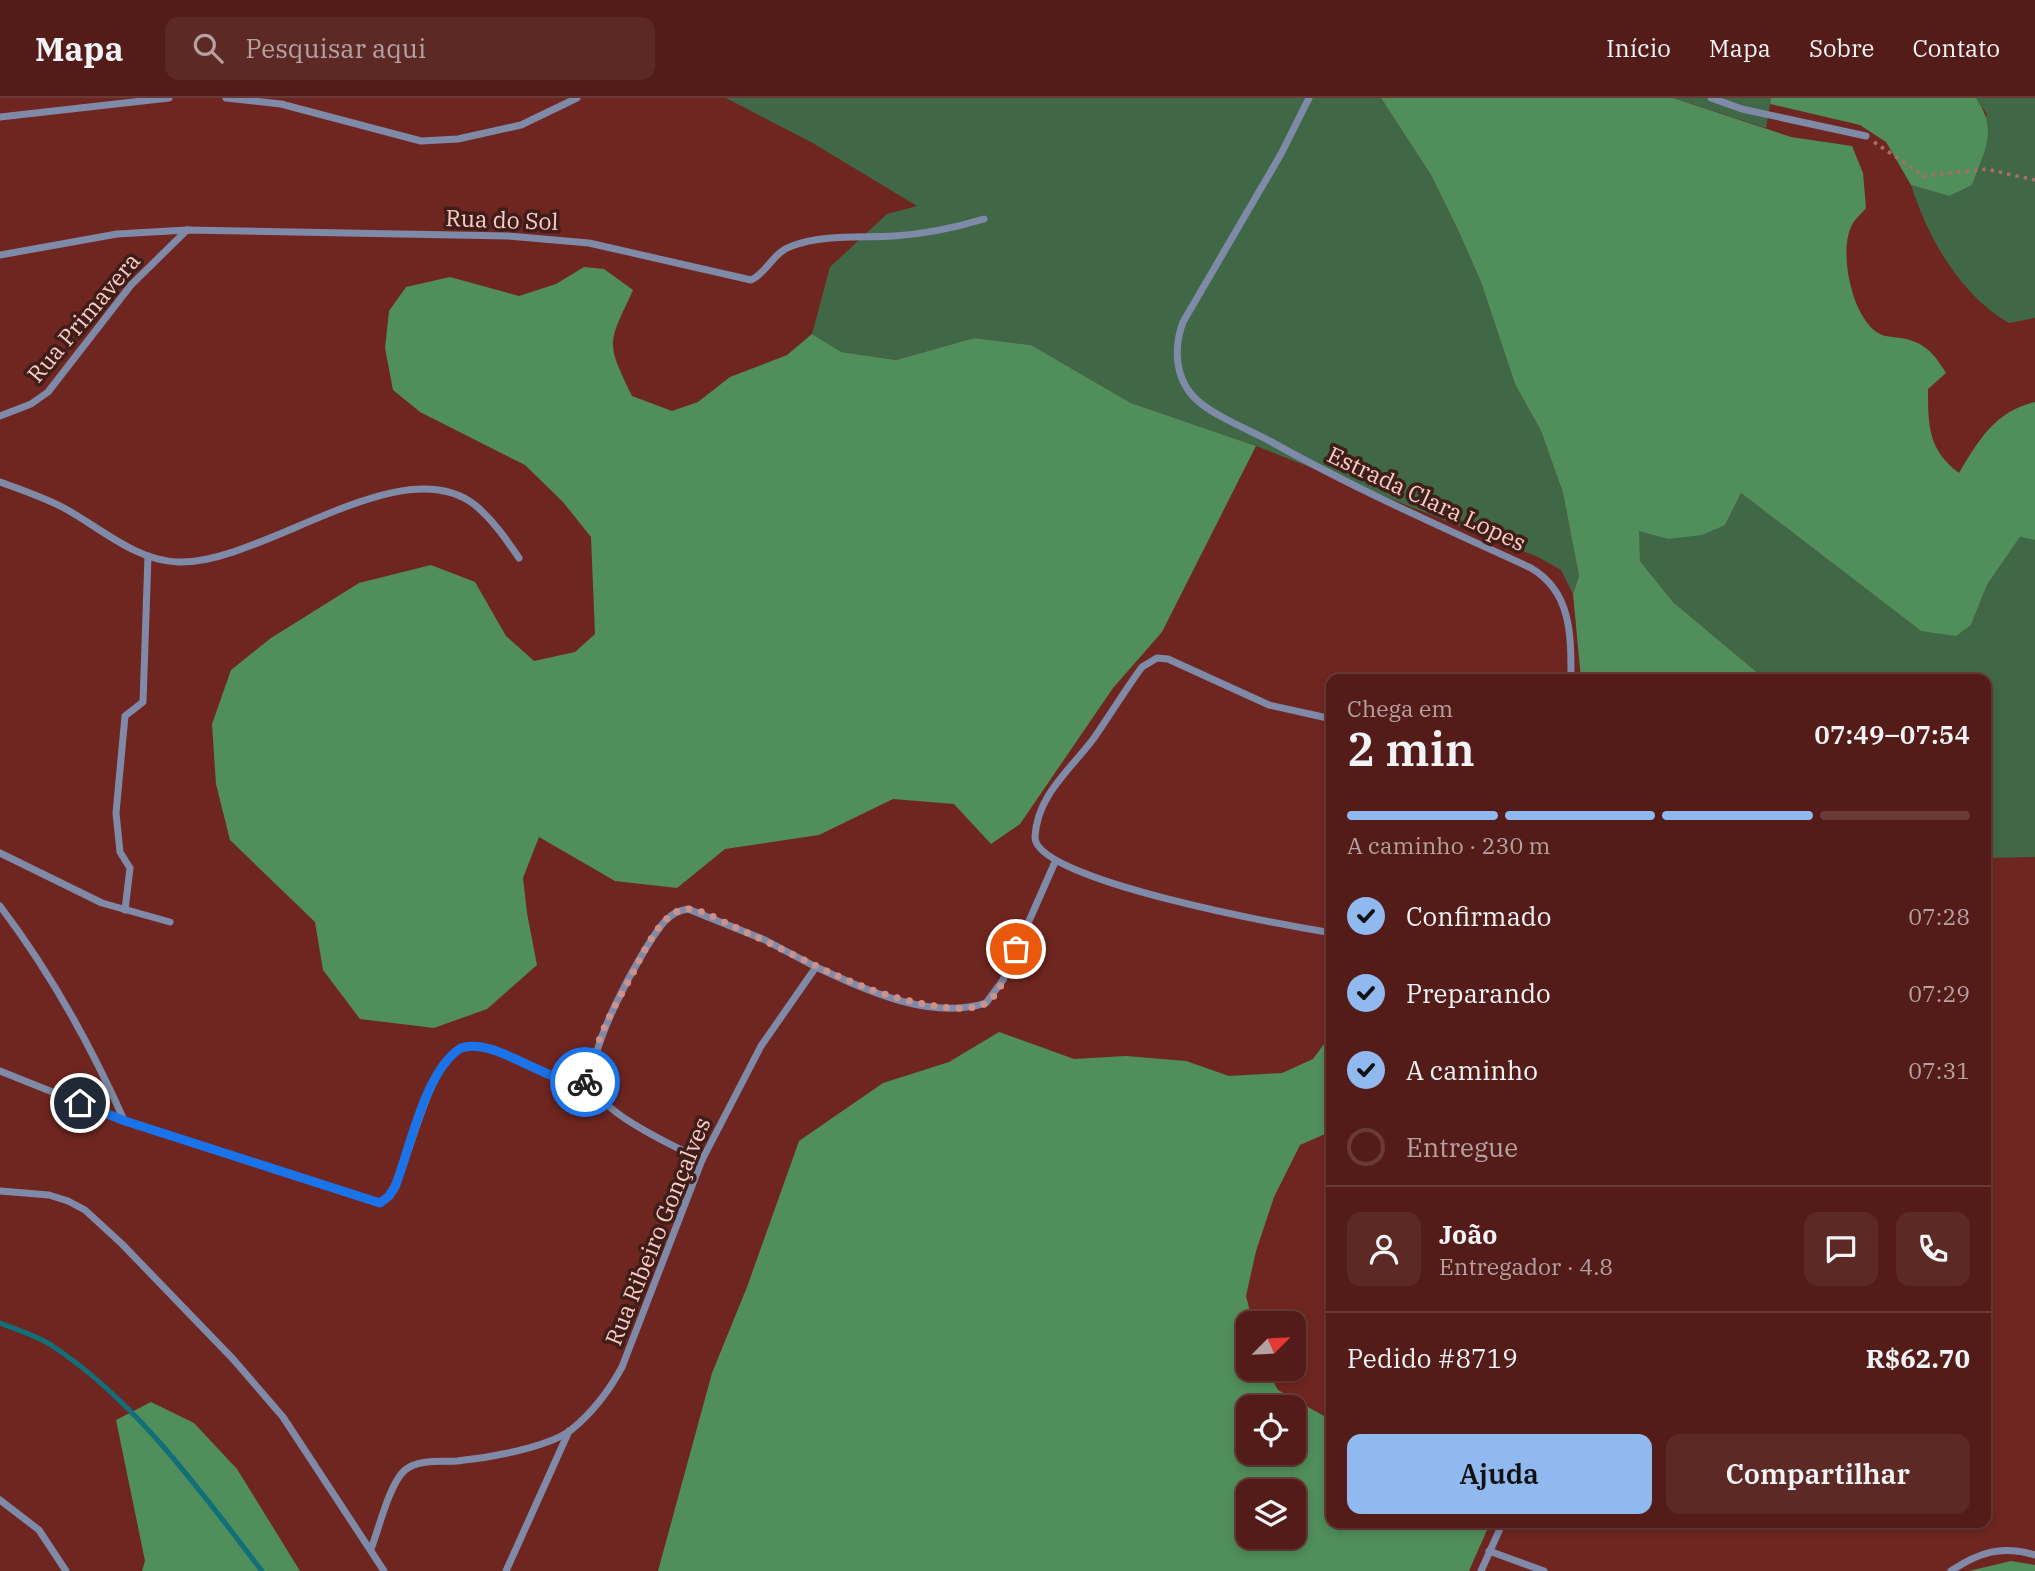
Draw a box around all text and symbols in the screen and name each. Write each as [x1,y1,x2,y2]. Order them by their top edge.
search box [165,17,655,80]
text: Mapa [35,27,123,70]
icon: search [189,29,227,67]
text: Pesquisar aqui [245,31,426,65]
text: Início [1606,32,1671,64]
text: Mapa [1709,32,1771,64]
text: Sobre [1809,32,1874,64]
text: Contato [1912,32,2000,64]
street label: Rua do Sol [445,202,559,236]
street label: Rua Primavera [20,246,146,388]
street label: Estrada Clara Lopes [1323,439,1531,557]
text: Chega em [1347,693,1453,723]
text: 07:49–07:54 [1814,717,1970,751]
text: 2 min [1347,719,1475,779]
text: A caminho · 230 m [1347,830,1550,860]
icon: check [1347,897,1385,935]
text: Confirmado [1406,899,1551,933]
text: 07:28 [1908,901,1970,931]
pin [986,919,1046,979]
icon: bag [997,930,1035,968]
icon: check [1347,974,1385,1012]
text: Preparando [1406,976,1551,1010]
text: 07:29 [1908,978,1970,1008]
courier [550,1047,620,1117]
icon: check [1347,1051,1385,1089]
text: A caminho [1406,1053,1538,1087]
text: 07:31 [1908,1055,1970,1085]
icon: bike [566,1063,604,1101]
pin [50,1073,110,1133]
icon: home [61,1084,99,1122]
street label: Rua Ribeiro Gonçalves [598,1113,716,1349]
text: Entregue [1406,1130,1518,1164]
button: person [1347,1212,1421,1286]
button: chat [1804,1212,1878,1286]
button: phone [1896,1212,1970,1286]
text: João [1439,1217,1497,1251]
text: Entregador · 4.8 [1439,1251,1613,1281]
north arrow [1236,1311,1306,1381]
map controls [1236,1311,1306,1549]
text: Pedido #8719 [1347,1341,1518,1375]
text: R$62.70 [1866,1341,1970,1375]
button: locate [1236,1395,1306,1465]
button: Ajuda [1347,1434,1652,1514]
button: Compartilhar [1666,1434,1970,1514]
button: layers [1236,1479,1306,1549]

